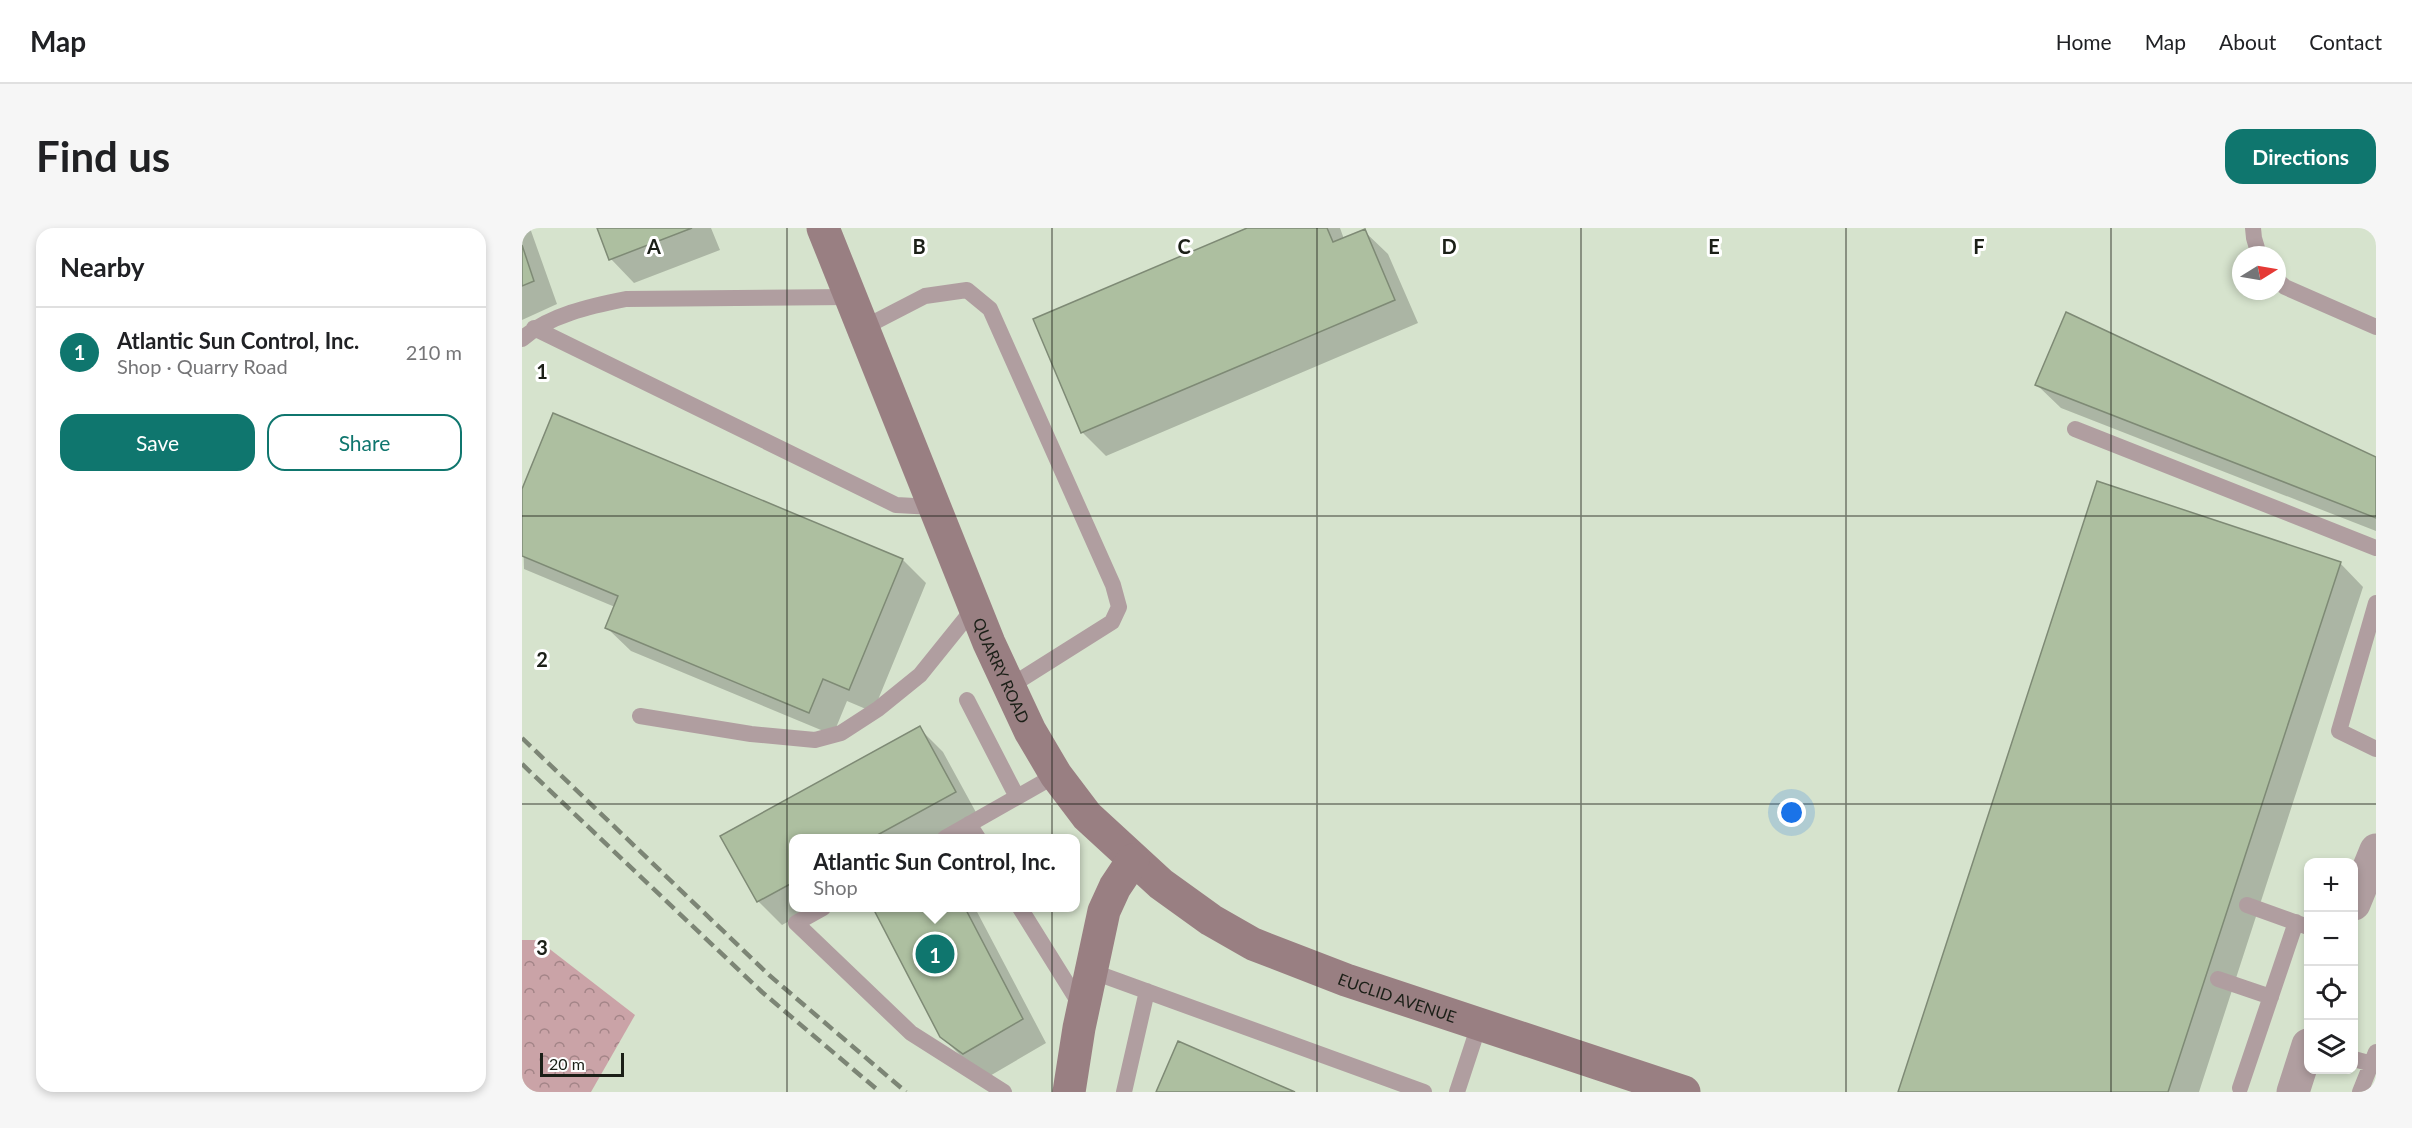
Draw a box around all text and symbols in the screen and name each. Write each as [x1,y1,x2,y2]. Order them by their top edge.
text: Map [30,24,86,58]
text: Home [2056,29,2112,54]
text: Map [2145,29,2186,54]
text: About [2219,29,2276,54]
text: Contact [2309,29,2382,54]
button: Directions [2225,129,2376,184]
text: Find us [36,131,170,181]
text: A [646,234,661,258]
text: B [912,234,926,258]
text: C [1177,234,1191,258]
text: D [1441,234,1457,258]
text: E [1708,234,1720,258]
text: F [1973,234,1985,258]
north arrow [2232,246,2286,300]
text: Nearby [60,251,145,283]
text: Atlantic Sun Control, Inc. [117,327,359,354]
text: 1 [74,340,85,364]
text: 210 m [406,340,462,364]
text: Shop · Quarry Road [117,354,288,378]
text: 1 [536,359,548,383]
button: Save [60,414,255,471]
button: Share [267,414,462,471]
street label: QUARRY ROAD [970,615,1034,726]
text: 2 [536,647,548,671]
your location [1777,798,1806,827]
popup [789,834,1080,912]
text: Atlantic Sun Control, Inc. [813,848,1056,875]
map controls [2304,858,2358,1074]
button: + [2304,858,2358,912]
text: Shop [813,875,858,899]
button: − [2304,912,2358,966]
pin: 1 [916,932,954,976]
text: 3 [536,935,548,959]
button: locate [2304,966,2358,1020]
street label: EUCLID AVENUE [1336,968,1459,1025]
button: layers [2304,1020,2358,1074]
scale bar [540,1050,624,1078]
text: 20 m [549,1054,585,1073]

